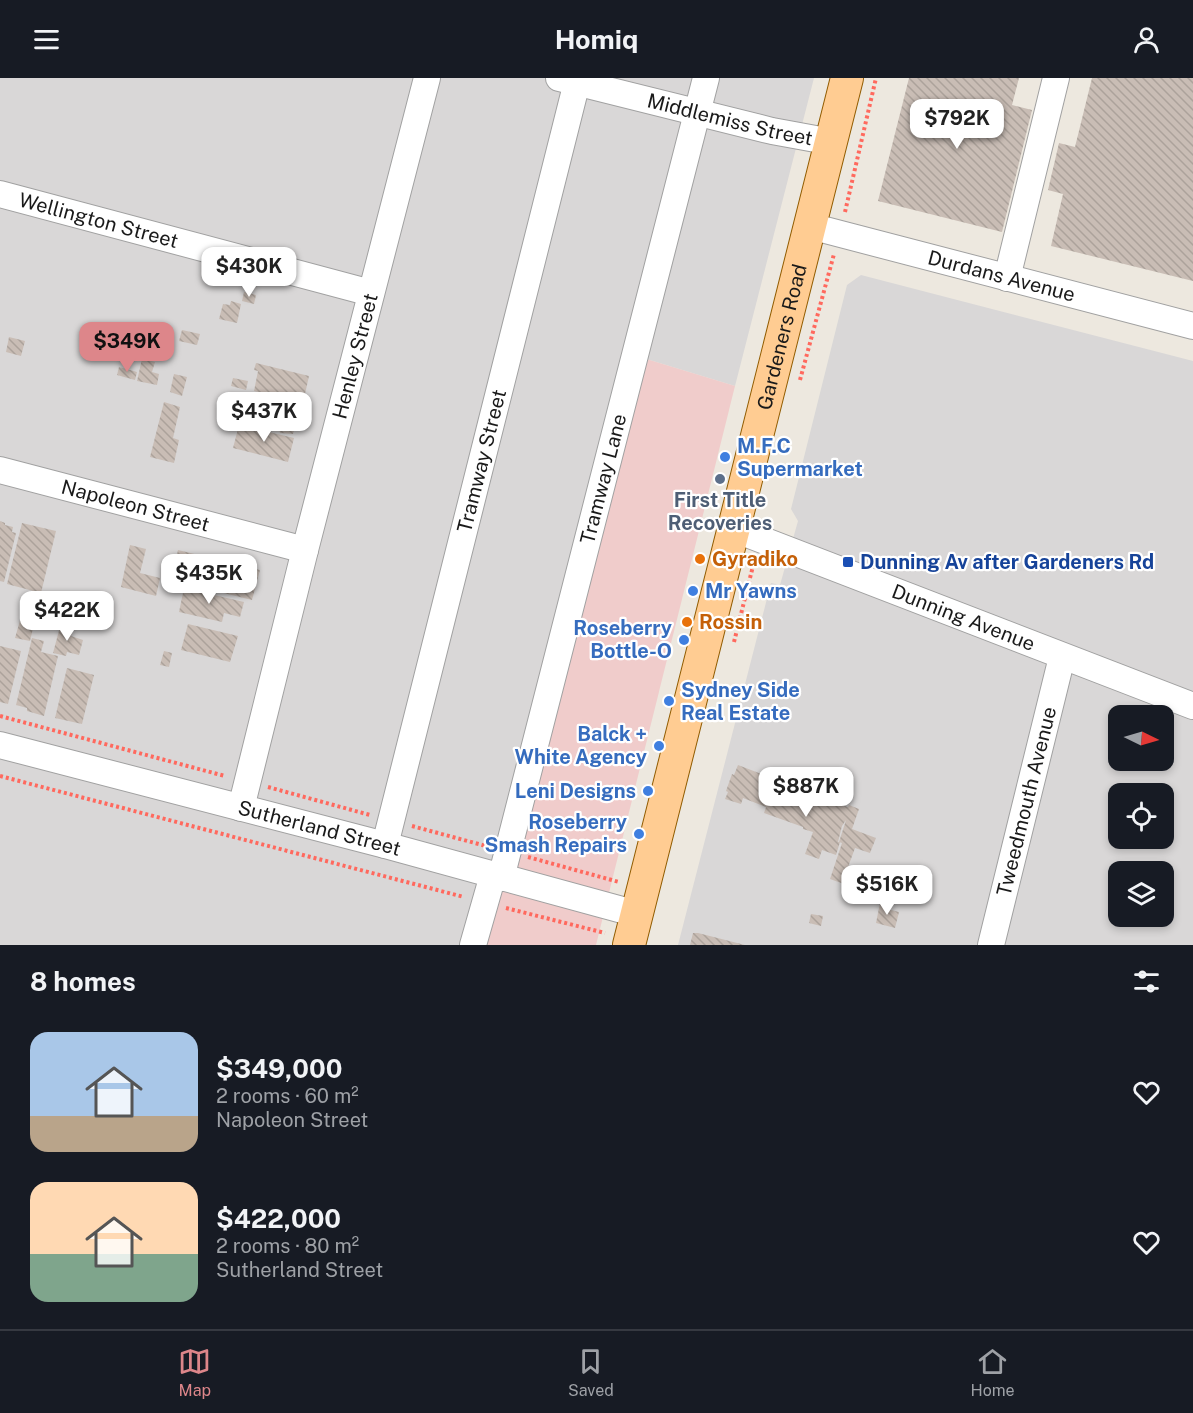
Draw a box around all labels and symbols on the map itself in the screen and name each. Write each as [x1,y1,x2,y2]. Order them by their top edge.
street label: Middlemiss Street [645,88,815,150]
pin: $792K [915,99,999,150]
street label: Wellington Street [16,188,181,253]
street label: Durdans Avenue [925,245,1078,307]
pin: $430K [207,247,291,298]
street label: Gardeners Road [752,261,812,412]
street label: Henley Street [327,291,383,422]
pin: $349K [85,322,169,373]
street label: Tramway Street [452,387,511,535]
pin: $437K [222,392,306,443]
street label: Tramway Lane [575,411,631,547]
place label: M.F.C Supermarket [737,434,863,481]
marker: M.F.C Supermarket [718,450,732,464]
marker: First Title Recoveries [713,472,727,486]
street label: Napoleon Street [59,475,212,536]
place label: First Title Recoveries [668,488,772,535]
place label: Gyradiko [712,547,798,571]
place label: Dunning Av after Gardeners Rd [860,550,1154,574]
marker: Gyradiko [693,552,707,566]
pin: $435K [167,554,251,605]
marker: Dunning Av after Gardeners Rd [841,555,855,569]
place label: Mr Yawns [705,579,797,603]
street label: Dunning Avenue [889,579,1038,656]
marker: Mr Yawns [686,584,700,598]
pin: $422K [25,591,109,642]
place label: Rossin [699,610,762,634]
marker: Rossin [680,615,694,629]
place label: Roseberry Bottle-O [573,616,672,663]
marker: Roseberry Bottle-O [677,633,691,647]
place label: Sydney Side Real Estate [681,678,800,725]
marker: Sydney Side Real Estate [662,694,676,708]
street label: Tweedmouth Avenue [992,704,1061,899]
north arrow [1108,705,1174,771]
place label: Balck + White Agency [515,722,647,769]
marker: Balck + White Agency [652,739,666,753]
pin: $887K [764,767,848,818]
place label: Leni Designs [515,779,636,803]
marker: Leni Designs [641,784,655,798]
street label: Sutherland Street [235,795,404,861]
place label: Roseberry Smash Repairs [485,810,627,857]
marker: Roseberry Smash Repairs [632,827,646,841]
pin: $516K [845,865,929,916]

